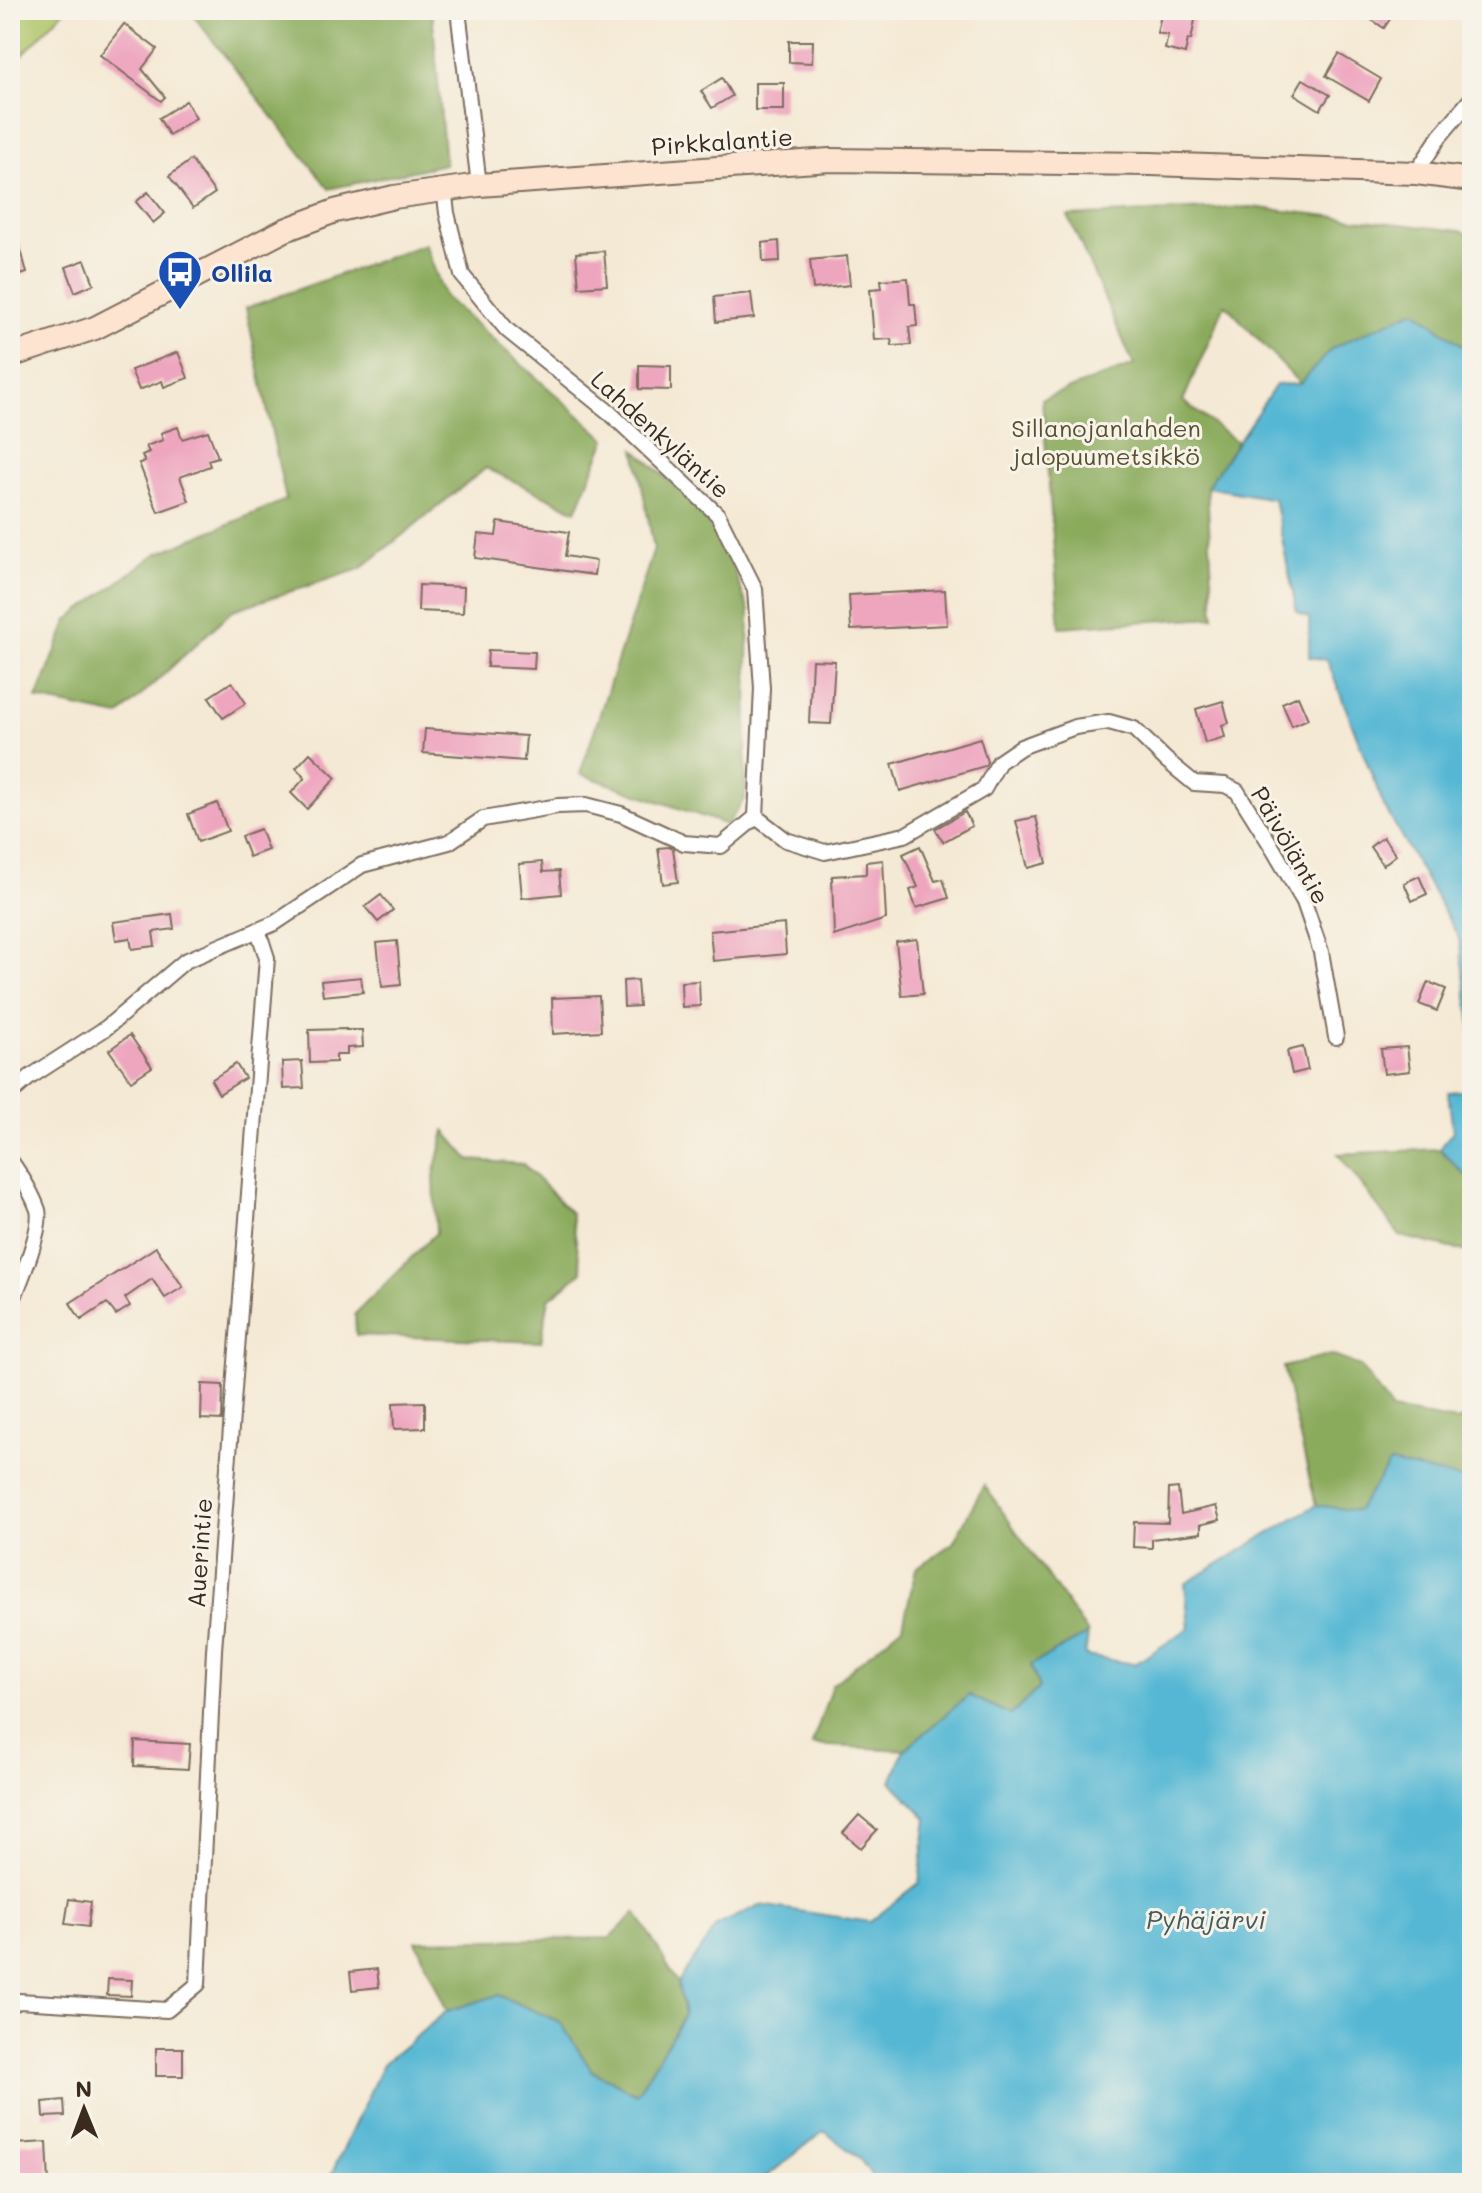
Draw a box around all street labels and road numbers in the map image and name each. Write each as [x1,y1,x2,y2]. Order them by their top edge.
street label: Pirkkalantie [650,121,794,161]
street label: Lahdenkyläntie [585,363,737,505]
street label: Päivöläntie [1245,781,1337,909]
street label: Auerintie [180,1497,218,1609]

